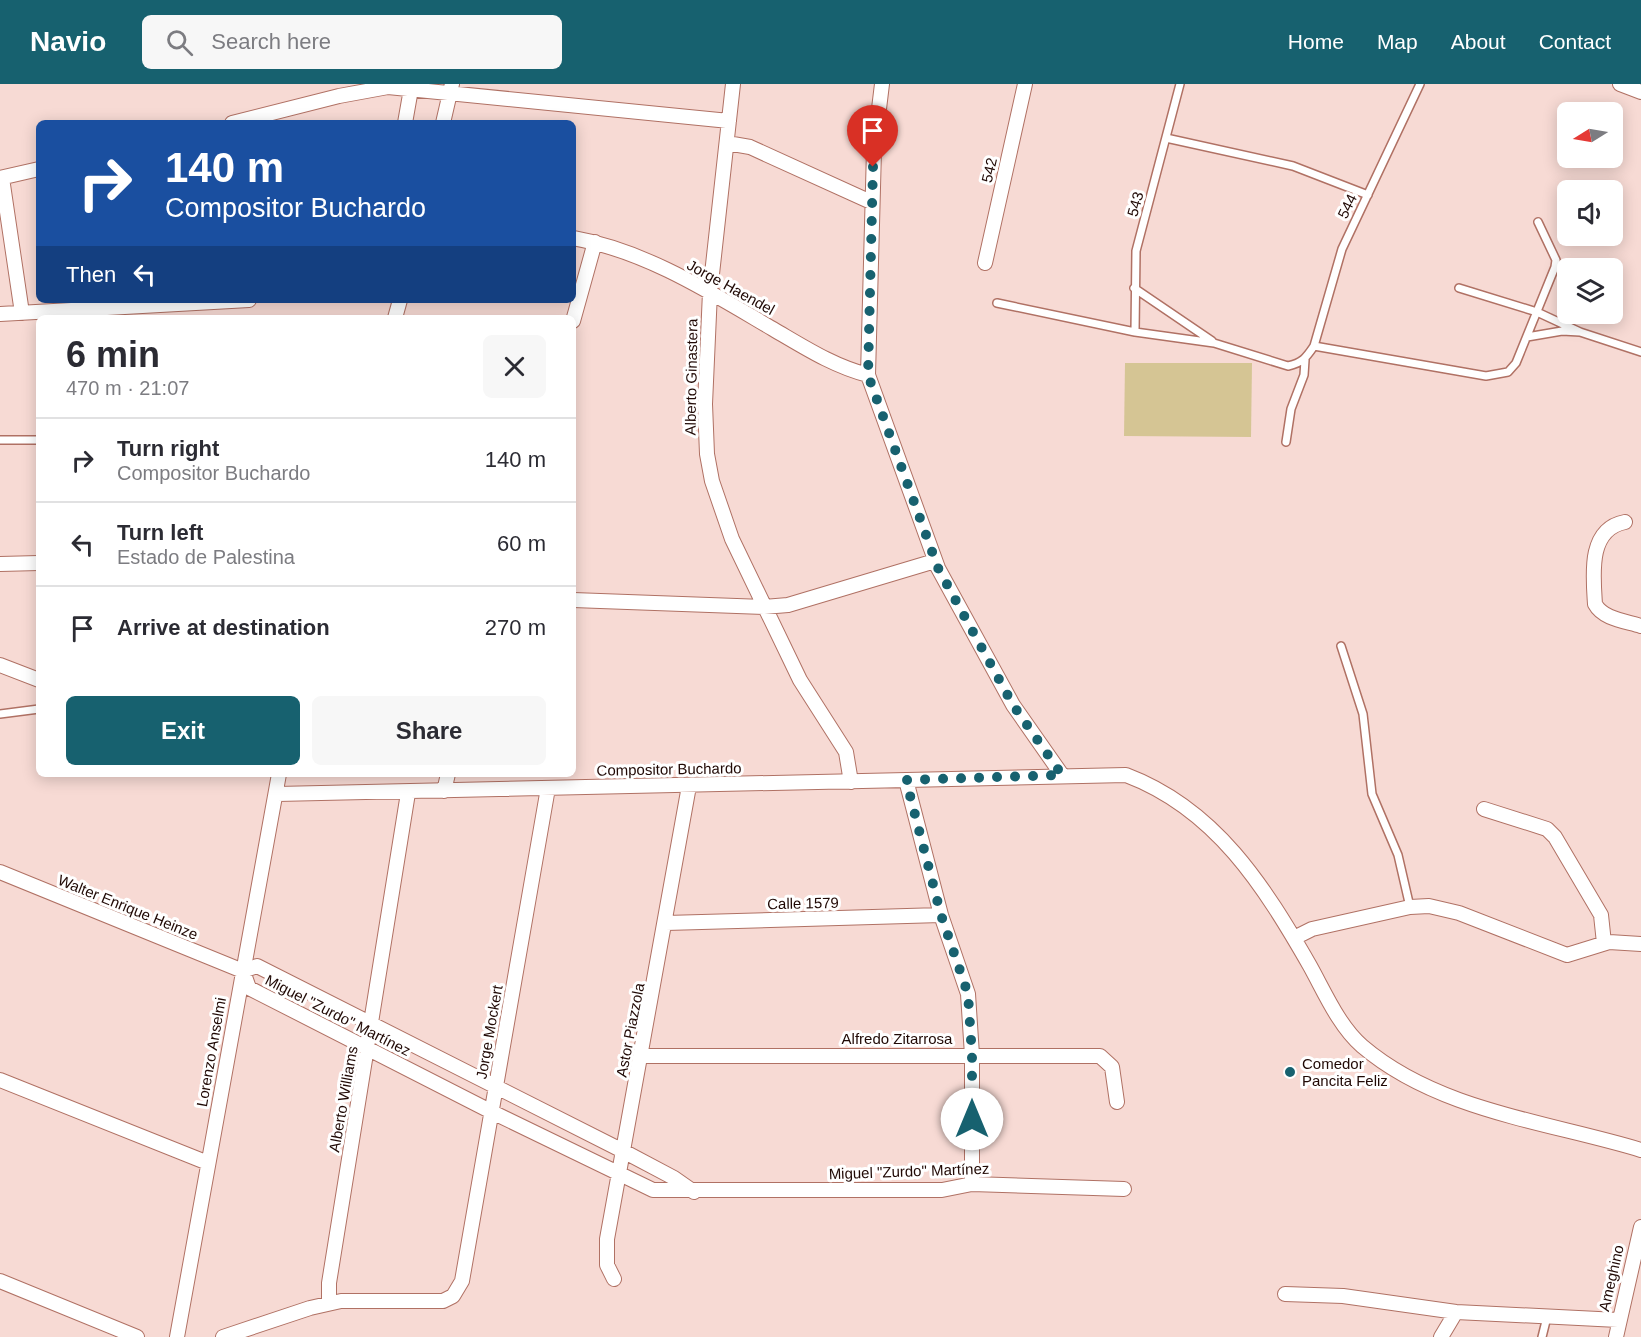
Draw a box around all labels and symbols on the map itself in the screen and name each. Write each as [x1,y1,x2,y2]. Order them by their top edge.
north arrow [1557,102,1623,168]
pin [847,105,898,167]
street label: 542 [978,156,1000,184]
street label: 543 [1124,190,1146,218]
street label: 544 [1334,191,1360,221]
street label: Jorge Haendel [684,256,778,318]
street label: Alberto Ginastera [681,318,701,436]
street label: Compositor Buchardo [596,759,742,779]
street label: Walter Enrique Heinze [56,871,200,943]
street label: Calle 1579 [767,894,839,912]
street label: Miguel "Zurdo" Martínez [263,971,413,1059]
street label: Astor Piazzola [613,981,648,1079]
street label: Jorge Mockert [472,983,506,1080]
street label: Lorenzo Anselmi [193,996,229,1108]
street label: Alfredo Zitarrosa [842,1030,953,1047]
street label: Alberto Williams [325,1045,361,1153]
place label: Comedor Pancita Feliz [1302,1055,1388,1089]
marker: Comedor Pancita Feliz [1283,1065,1297,1079]
position arrow [940,1087,1004,1151]
street label: Miguel "Zurdo" Martínez [828,1160,990,1182]
street label: Ameghino [1595,1243,1627,1313]

